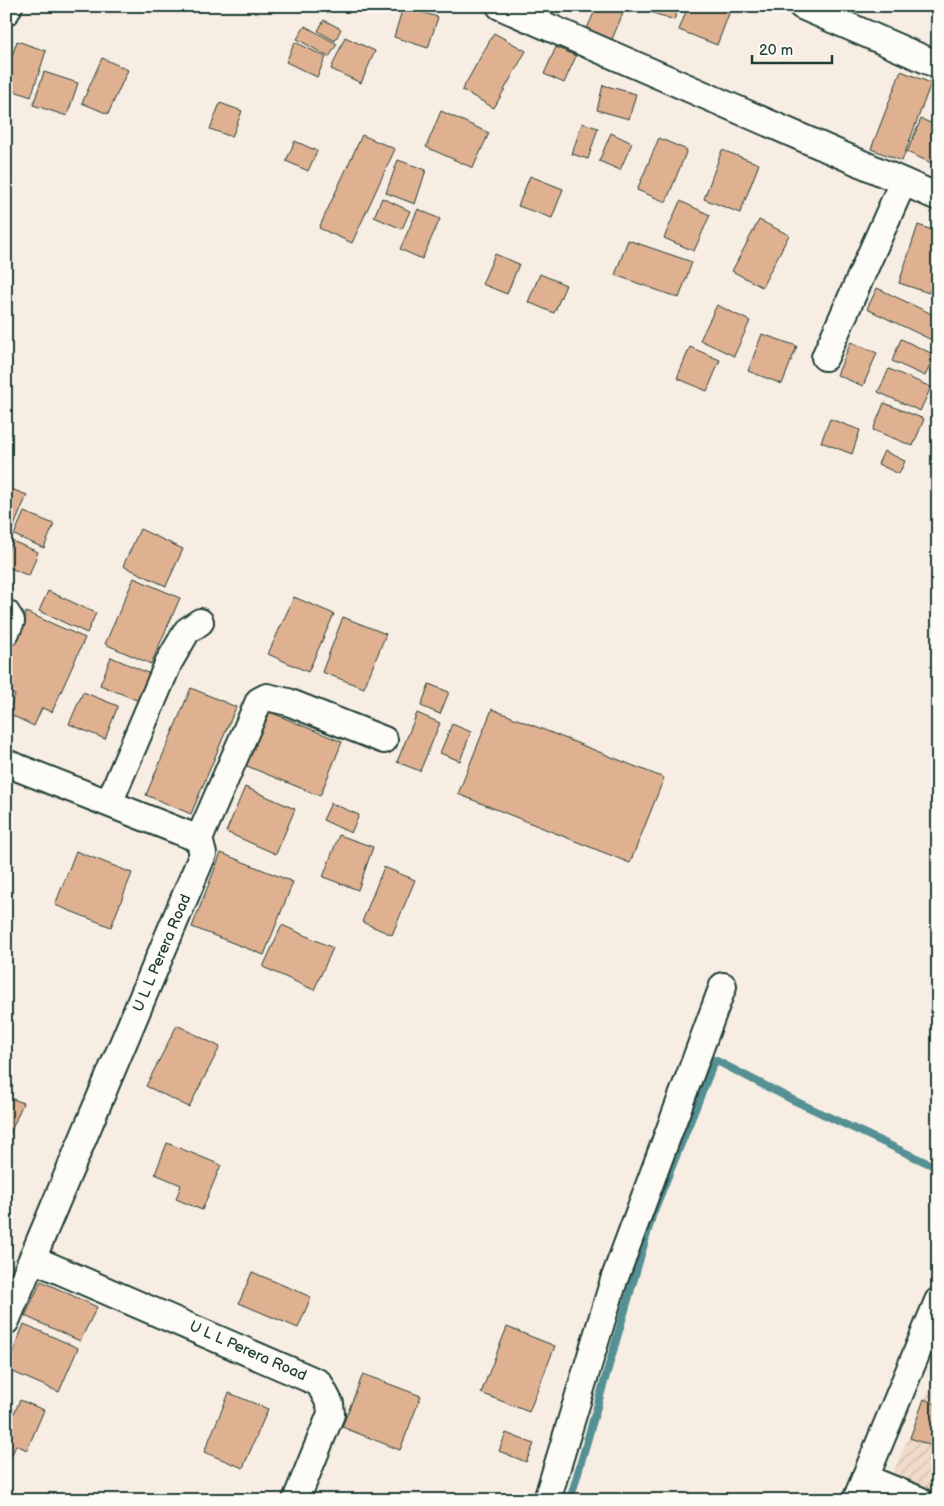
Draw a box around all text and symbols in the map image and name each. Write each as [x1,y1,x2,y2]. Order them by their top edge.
scale bar [752,32,832,64]
text: 20 m [759,41,793,60]
street label: U L L Perera Road [129,891,195,1015]
street label: U L L Perera Road [187,1317,309,1385]

